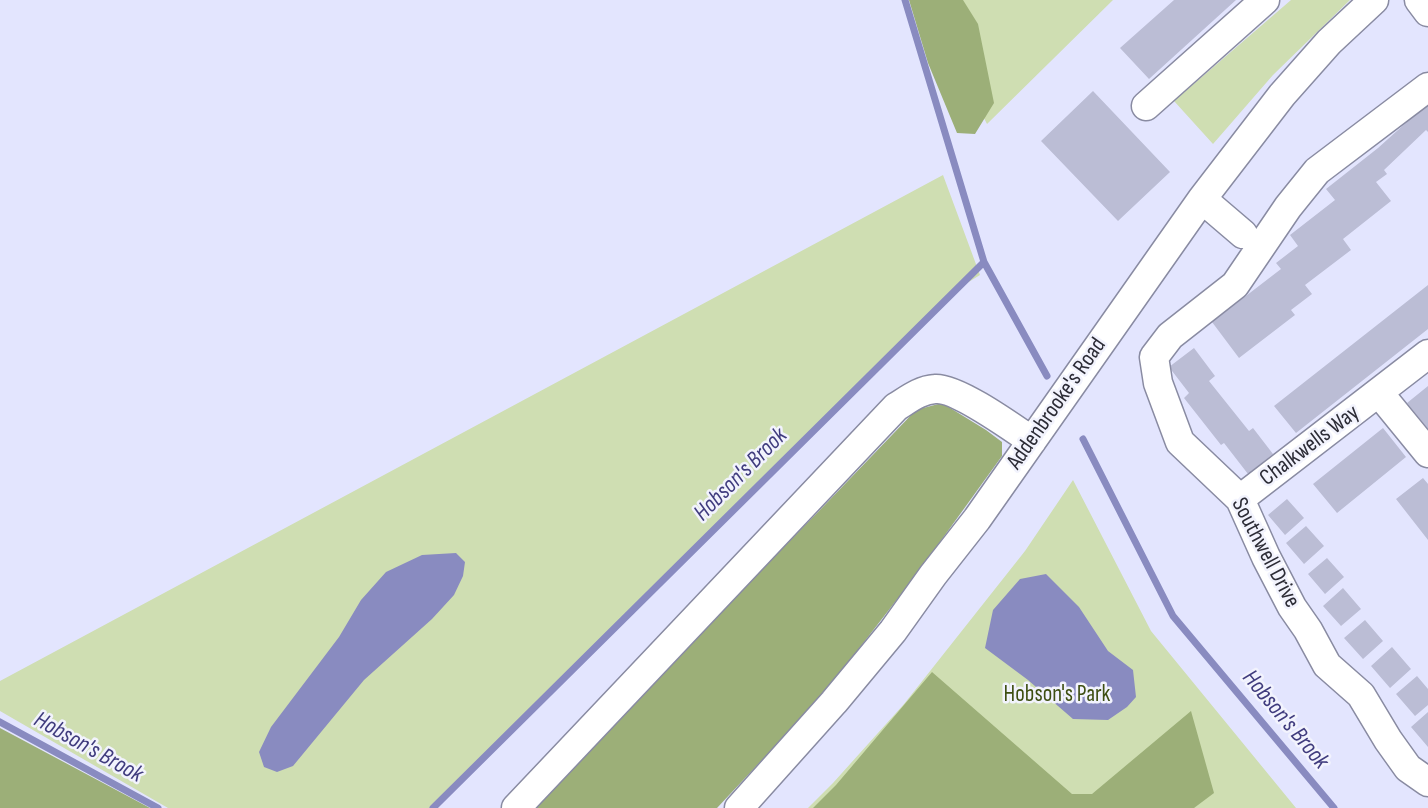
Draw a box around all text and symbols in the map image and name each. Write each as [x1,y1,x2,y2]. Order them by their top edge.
street label: Addenbrooke's Road [1001,333,1113,475]
street label: Chalkwells Way [1255,400,1365,492]
water label: Hobson's Brook [688,422,794,528]
street label: Southwell Drive [1225,493,1305,613]
water label: Hobson's Brook [1235,665,1335,775]
park label: Hobson's Park [1004,681,1110,709]
water label: Hobson's Brook [28,706,148,790]

